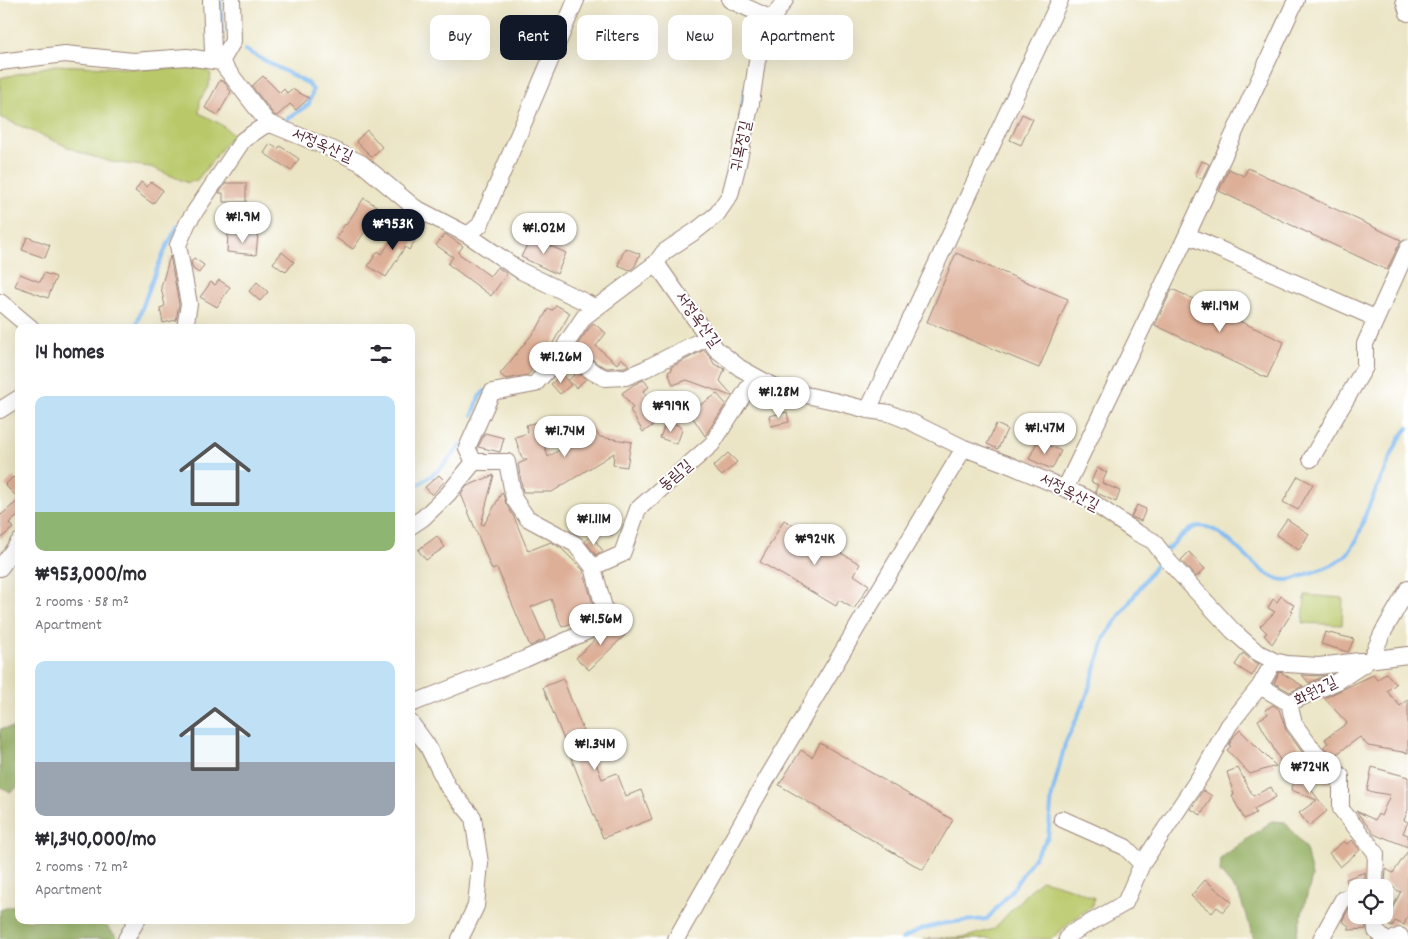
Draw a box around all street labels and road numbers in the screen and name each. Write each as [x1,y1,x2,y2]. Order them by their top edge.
street label: 귀목정길 [725,118,759,174]
street label: 서정옥산길 [288,123,356,169]
street label: 서정옥산길 [669,287,725,353]
street label: 동림길 [654,455,698,497]
street label: 서정옥산길 [1035,468,1103,518]
street label: 화원2길 [1290,671,1342,713]

